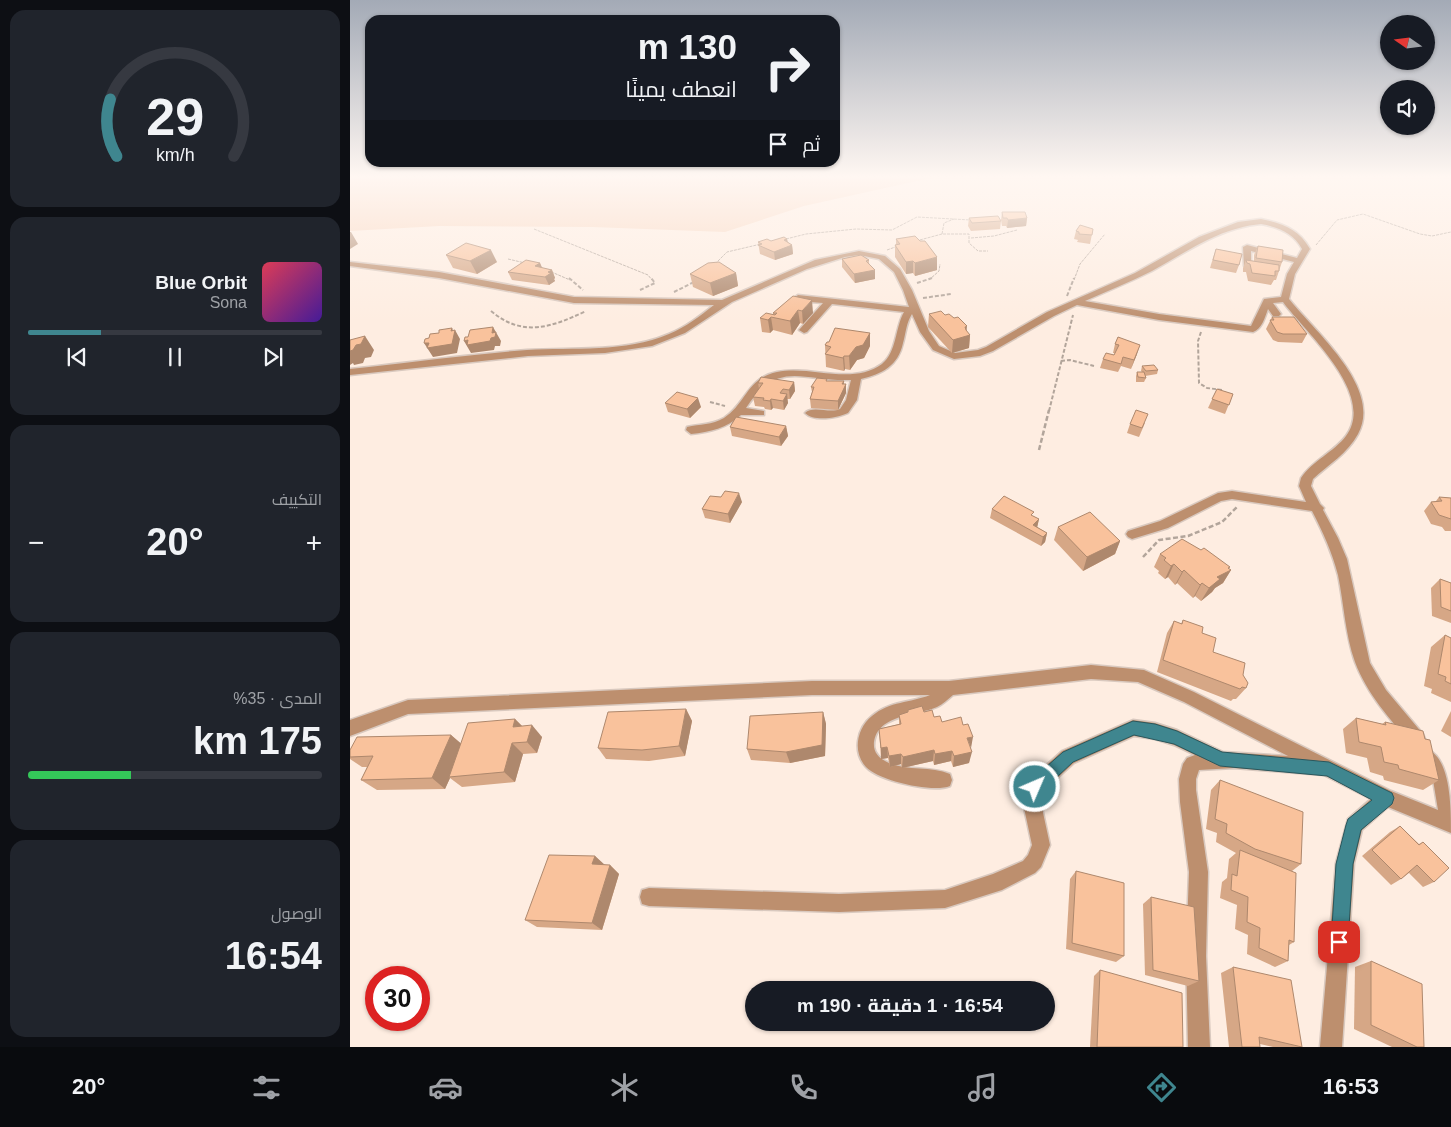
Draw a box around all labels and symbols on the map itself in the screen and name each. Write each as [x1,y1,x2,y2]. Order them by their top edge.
north arrow [1380,15,1435,70]
position arrow [1008,760,1060,812]
pin [1318,921,1360,963]
speed limit sign: 30 [365,966,430,1031]

